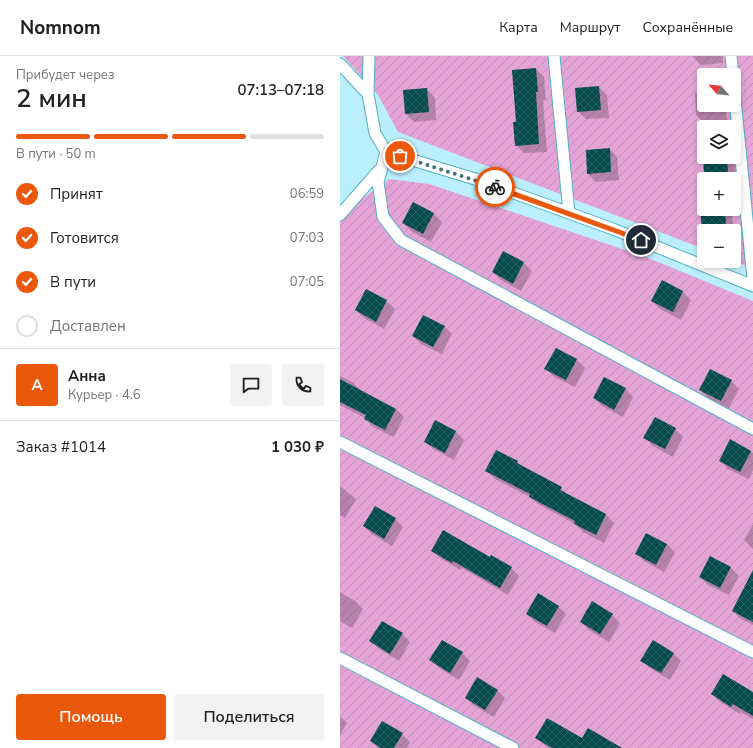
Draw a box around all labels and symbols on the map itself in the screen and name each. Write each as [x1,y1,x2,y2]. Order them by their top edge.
north arrow [697,68,741,112]
pin [383,139,417,173]
courier [475,167,515,207]
pin [624,223,658,257]

